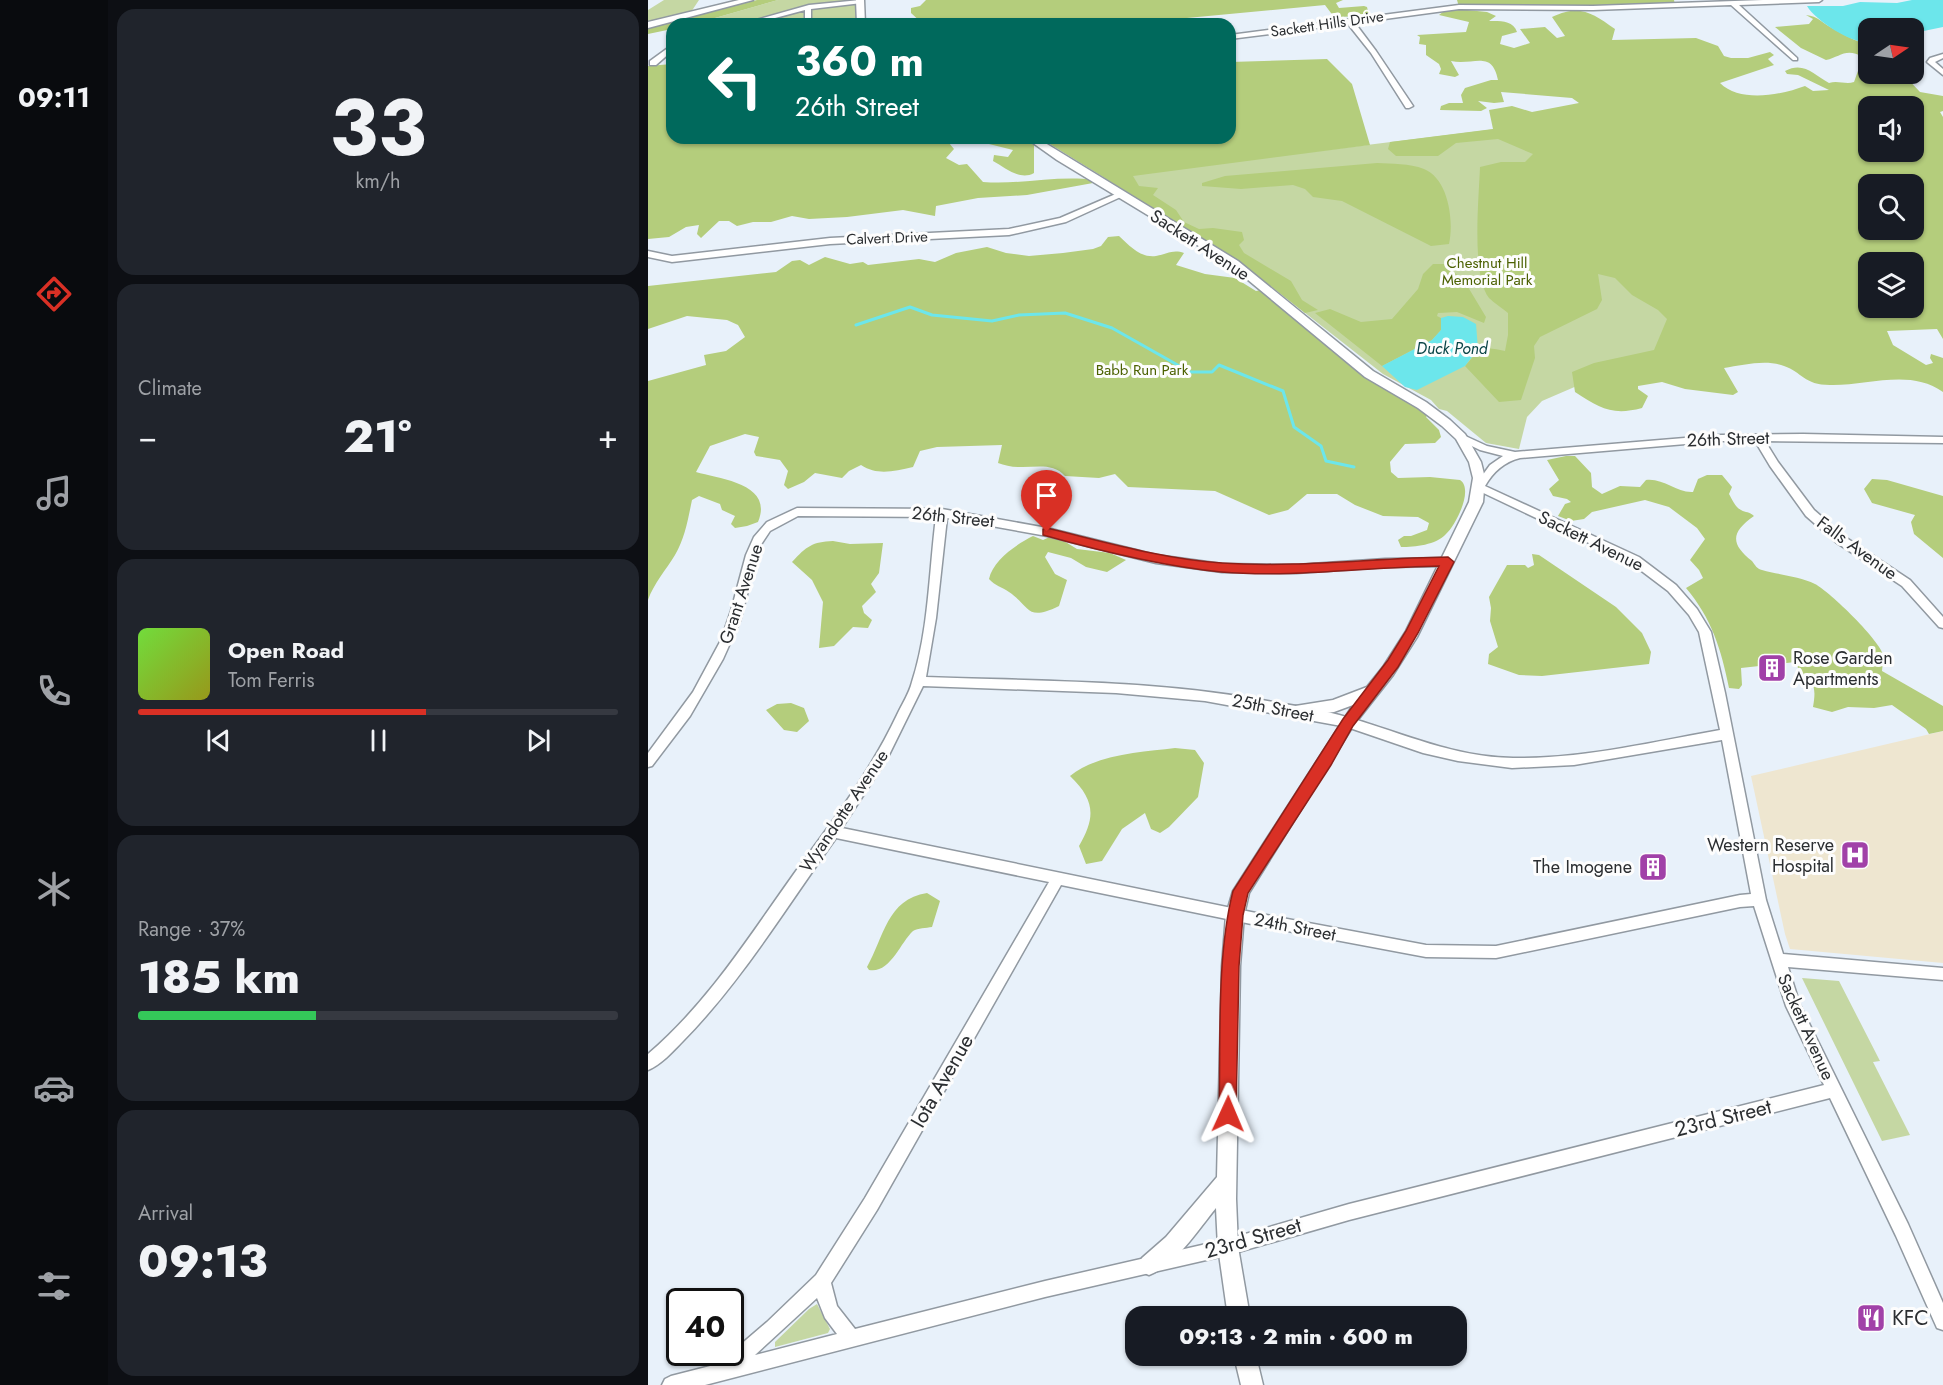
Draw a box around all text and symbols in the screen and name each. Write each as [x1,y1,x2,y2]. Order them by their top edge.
street label: Sackett Hills Drive [1269,5,1385,43]
north arrow [1858,18,1924,84]
map controls [1858,18,1924,318]
text: 360 m [795,31,924,92]
icon: left [696,42,774,120]
text: 33 [330,72,426,184]
text: 09:11 [18,78,90,117]
text: 26th Street [795,87,919,126]
button: sound [1858,96,1924,162]
text: km/h [355,167,401,196]
button: search [1858,174,1924,240]
street label: Sackett Avenue [1145,203,1255,287]
street label: Calvert Drive [846,226,928,250]
park label: Chestnut Hill Memorial Park [1442,252,1533,291]
button: layers [1858,252,1924,318]
icon: directions [33,273,75,315]
water label: Duck Pond [1416,337,1489,360]
park label: Babb Run Park [1096,359,1189,381]
text: Climate [138,374,202,403]
text: 21° [344,404,412,469]
text: − [138,413,157,460]
text: + [598,413,618,460]
street label: 26th Street [1686,425,1770,453]
pin [1021,470,1072,532]
icon: music [33,472,75,514]
icon: arrive [1030,479,1063,512]
street label: 26th Street [911,500,996,534]
street label: Sackett Avenue [1534,504,1648,578]
street label: Falls Avenue [1811,510,1903,586]
street label: Grant Avenue [713,541,769,647]
text: Open Road [228,634,344,666]
place label: Rose Garden Apartments [1793,645,1893,692]
building icon: Rose Garden Apartments [1756,652,1788,684]
text: Tom Ferris [228,666,315,695]
icon: phone [33,670,75,712]
street label: 25th Street [1230,687,1317,729]
icon: previous [202,724,235,757]
icon: pause [362,724,395,757]
icon: next [522,724,555,757]
street label: Wyandotte Avenue [793,744,895,878]
place label: Western Reserve Hospital [1707,832,1834,879]
hospital icon: Western Reserve Hospital [1839,839,1871,871]
building icon: The Imogene [1637,851,1669,883]
place label: The Imogene [1533,854,1632,880]
icon: climate [33,868,75,910]
street label: 24th Street [1252,906,1339,948]
text: Range · 37% [138,915,245,944]
text: 185 km [138,945,300,1010]
street label: Sackett Avenue [1771,970,1841,1084]
street label: Iota Avenue [903,1029,981,1133]
icon: car [33,1067,75,1109]
position arrow [1196,1082,1260,1146]
street label: 23rd Street [1671,1091,1775,1145]
text: Arrival [138,1199,193,1228]
street label: 23rd Street [1201,1210,1305,1266]
text: 09:13 [138,1229,267,1294]
icon: filters [33,1265,75,1307]
speed limit sign: 40 [666,1288,744,1366]
restaurant icon: KFC [1855,1302,1887,1334]
place label: KFC [1892,1303,1929,1333]
text: 09:13 · 2 min · 600 m [1179,1320,1413,1352]

